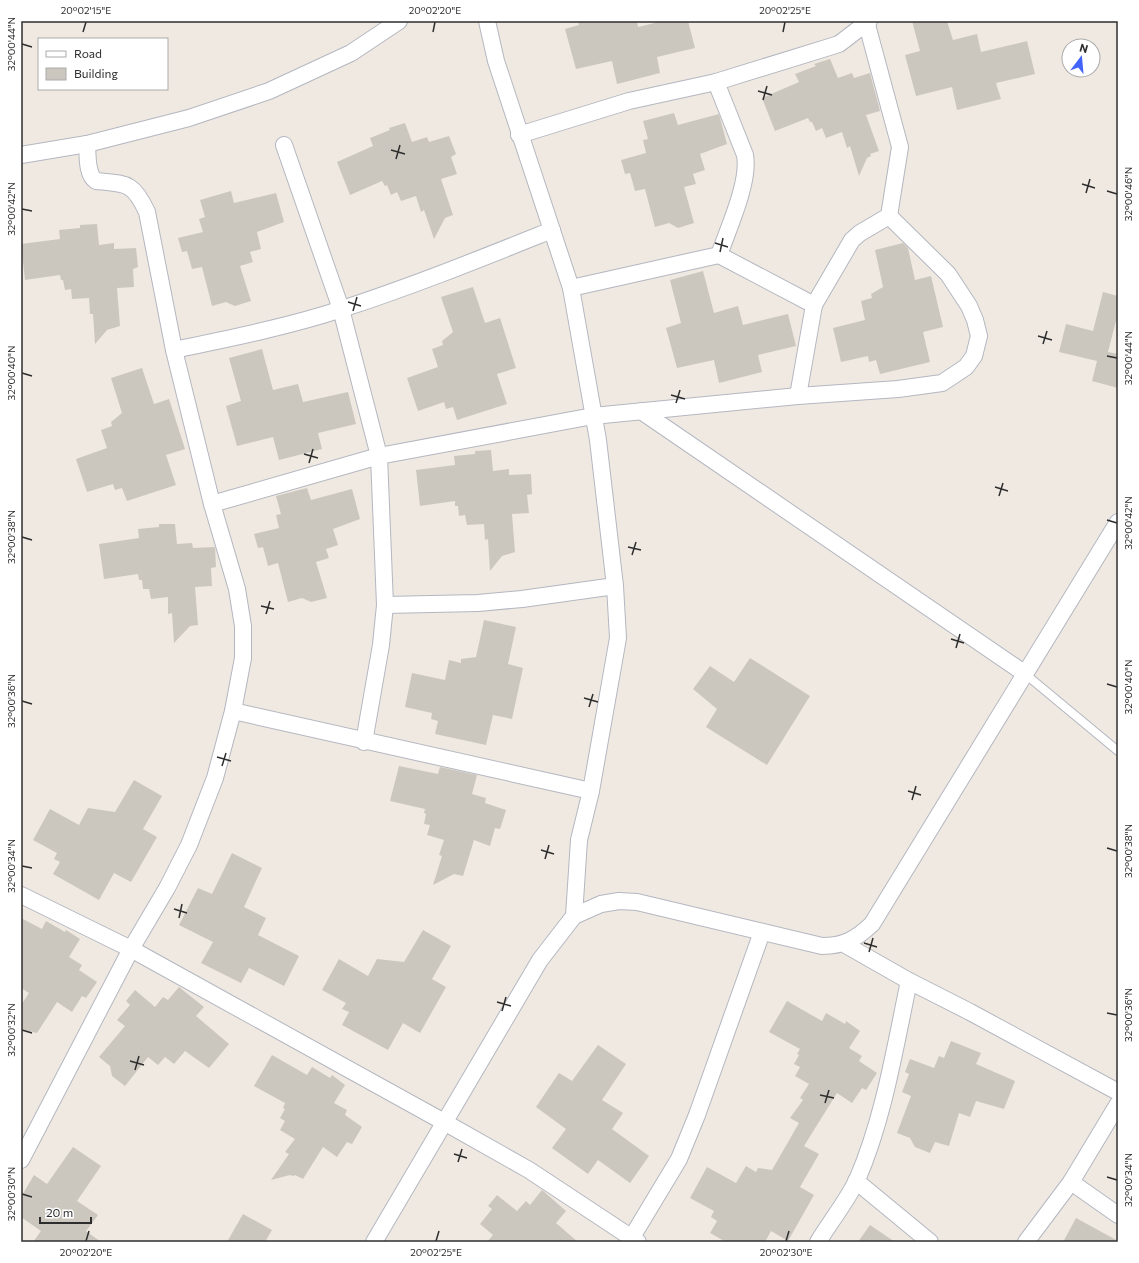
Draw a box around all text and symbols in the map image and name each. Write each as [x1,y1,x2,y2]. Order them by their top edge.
text: 20°02'15"E [61,4,111,16]
text: 20°02'20"E [409,4,461,16]
text: 20°02'25"E [759,4,811,16]
text: 32°00'44"N [5,17,17,71]
legend [38,38,168,90]
north arrow [1061,38,1101,78]
text: N [1078,41,1090,55]
text: Road [74,46,102,60]
text: Building [74,66,118,80]
text: 32°00'46"N [1122,167,1134,221]
text: 32°00'42"N [5,182,17,236]
text: 32°00'44"N [1122,331,1134,385]
text: 32°00'40"N [5,346,17,400]
text: 32°00'42"N [1122,496,1134,550]
text: 32°00'38"N [5,510,17,564]
text: 32°00'40"N [1122,660,1134,714]
text: 32°00'36"N [5,674,17,728]
text: 32°00'38"N [1122,824,1134,878]
text: 32°00'34"N [5,839,17,893]
text: 32°00'36"N [1122,988,1134,1042]
text: 32°00'32"N [5,1003,17,1057]
text: 32°00'34"N [1122,1153,1134,1207]
text: 32°00'30"N [5,1167,17,1221]
scale bar [40,1199,91,1225]
text: 20 m [46,1205,73,1219]
text: 20°02'20"E [60,1246,112,1258]
text: 20°02'25"E [410,1246,462,1258]
text: 20°02'30"E [760,1246,812,1258]

